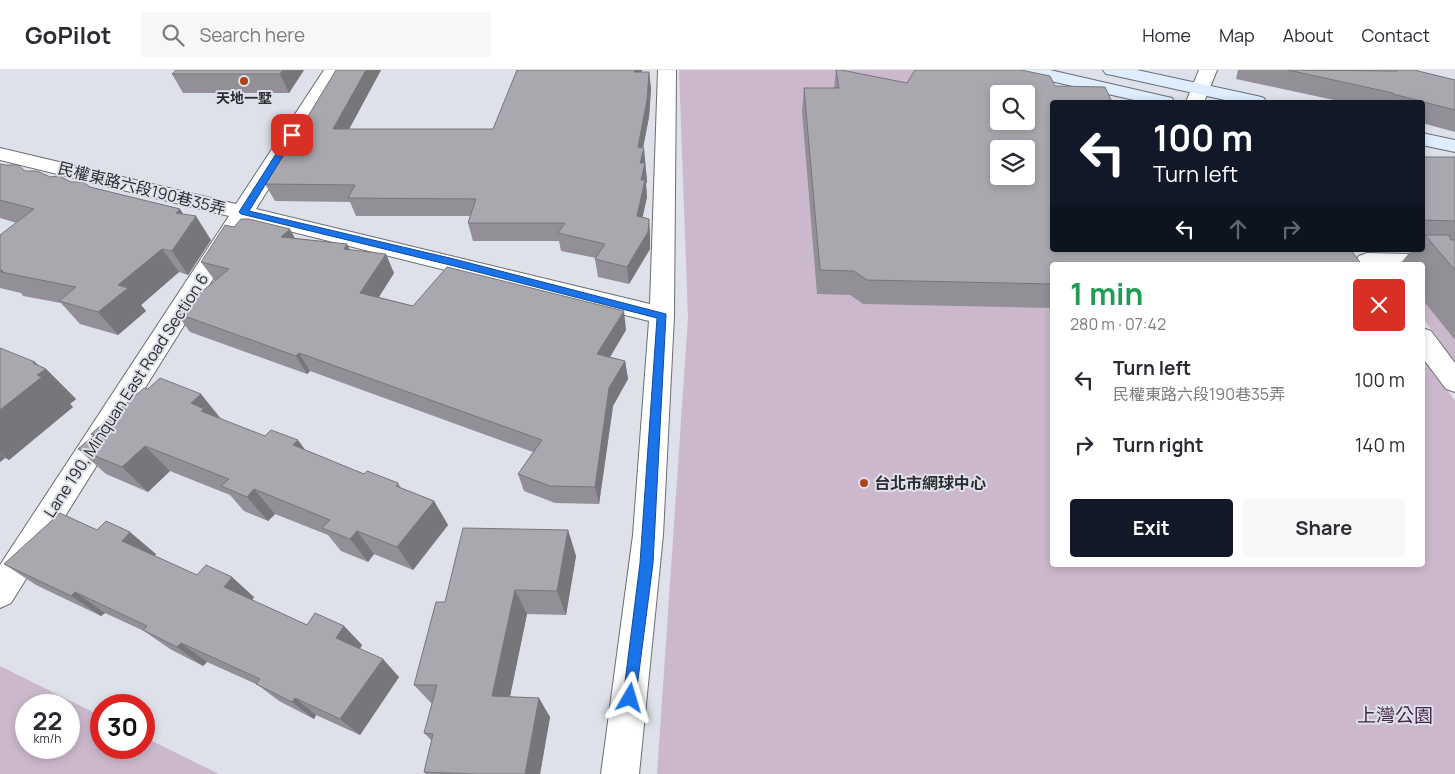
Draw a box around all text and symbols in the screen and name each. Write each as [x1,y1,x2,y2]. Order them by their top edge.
search box [141,12,491,57]
text: GoPilot [25,18,111,51]
icon: search [159,21,187,49]
text: Search here [199,22,305,48]
text: Home [1142,23,1191,47]
text: Map [1219,23,1255,47]
text: About [1283,23,1333,47]
text: Contact [1361,23,1430,47]
marker: 天地一墅 [238,75,250,87]
map controls [990,85,1035,185]
button: search [990,85,1035,130]
place label: 天地一墅 [216,88,272,107]
pin [271,114,313,156]
text: 100 m [1153,114,1253,162]
icon: left [1070,120,1135,185]
icon: arrive [278,121,306,149]
button: layers [990,140,1035,185]
street label: 民權東路六段190巷35弄 [56,157,228,219]
text: Turn left [1153,159,1238,189]
icon: left [1171,215,1199,243]
icon: ahead [1224,215,1252,243]
icon: right [1277,215,1305,243]
street label: Lane 190, Minquan East Road Section 6 [39,269,213,521]
text: 1 min [1070,273,1143,314]
button: close [1353,279,1405,331]
text: 280 m · 07:42 [1070,313,1166,335]
text: Turn left [1113,355,1191,381]
icon: left [1070,366,1098,394]
text: 100 m [1354,367,1405,393]
text: 民權東路六段190巷35弄 [1113,383,1285,405]
icon: right [1070,431,1098,459]
text: Turn right [1113,432,1203,458]
text: 140 m [1355,432,1405,458]
place label: 台北市網球中心 [874,472,986,494]
marker: 台北市網球中心 [858,477,870,489]
button: Exit [1070,499,1233,557]
button: Share [1243,499,1405,557]
position arrow [603,671,655,723]
speed limit sign: 30 [90,694,155,759]
park label: 上灣公園 [1357,702,1433,728]
text: 22 [33,703,62,738]
text: km/h [34,730,61,747]

